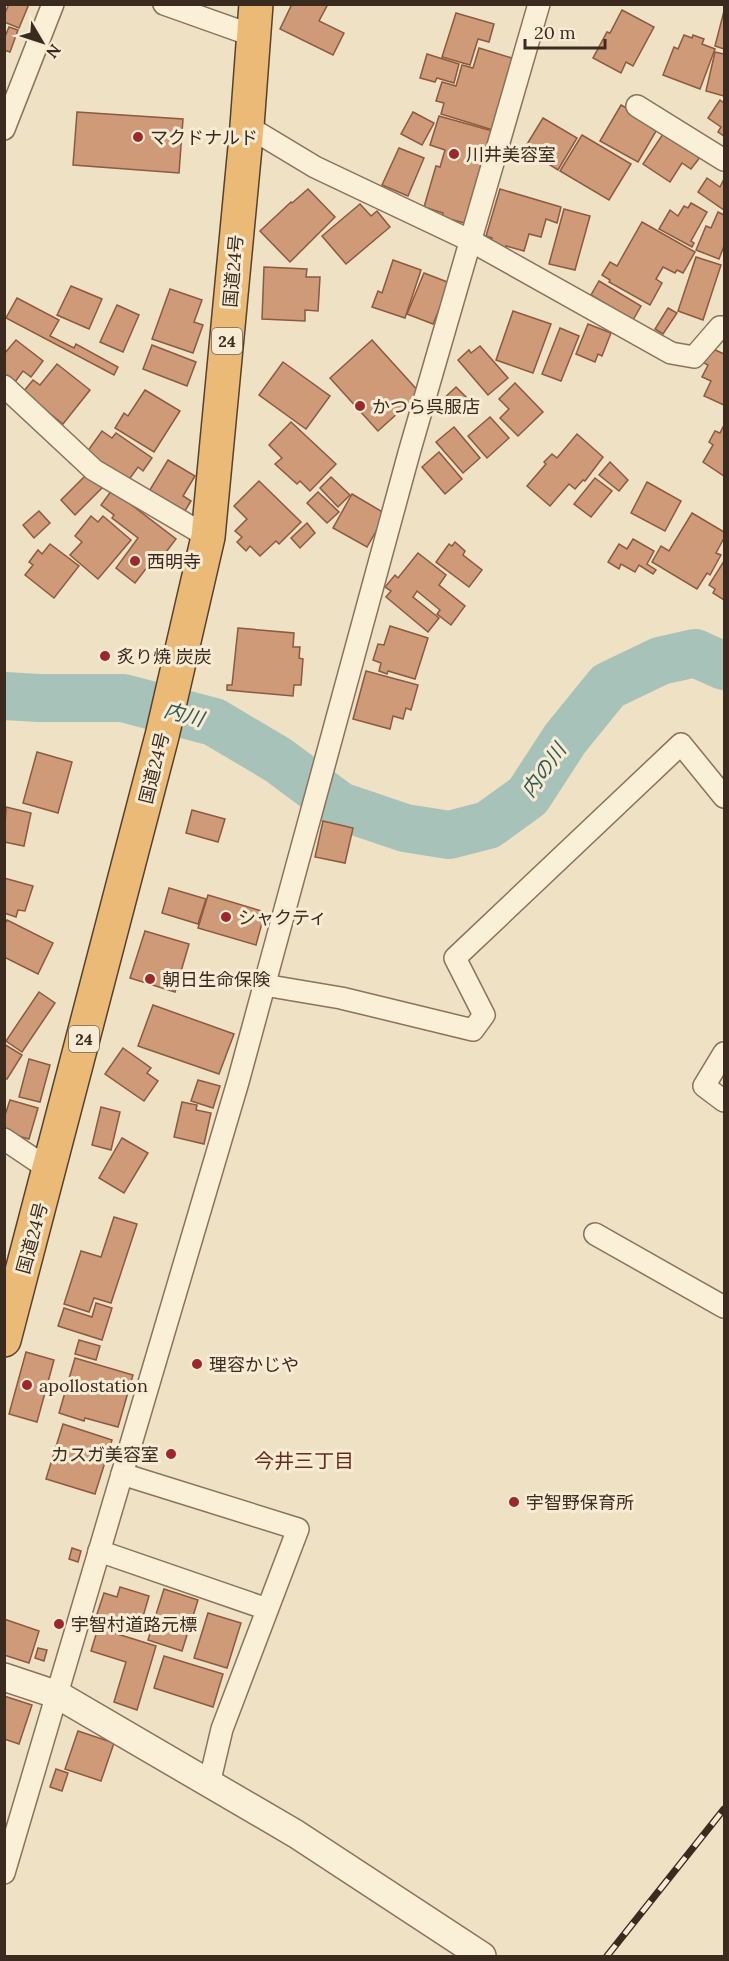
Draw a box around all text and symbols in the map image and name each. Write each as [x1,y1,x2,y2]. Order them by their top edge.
north arrow [12,12,72,72]
scale bar [525,12,604,50]
text: 20 m [534,21,576,44]
text: N [42,40,65,63]
place label: マクドナルド [150,126,258,149]
marker: マクドナルド [131,130,145,144]
place label: 川井美容室 [466,143,556,166]
marker: 川井美容室 [447,147,461,161]
street label: 国道24号 [218,234,248,308]
road number: 24 [212,328,242,354]
place label: かつら呉服店 [372,395,480,418]
marker: かつら呉服店 [353,399,367,413]
place label: 西明寺 [147,550,201,573]
marker: 西明寺 [128,554,142,568]
place label: 炙り焼 炭炭 [117,645,212,668]
marker: 炙り焼 炭炭 [98,649,112,663]
water label: 内川 [161,697,208,732]
street label: 国道24号 [134,730,174,806]
water label: 内の川 [515,737,572,802]
place label: シャクティ [238,906,327,929]
marker: シャクティ [219,910,233,924]
place label: 朝日生命保険 [162,968,271,991]
marker: 朝日生命保険 [143,972,157,986]
road number: 24 [69,1026,99,1052]
street label: 国道24号 [11,1200,53,1276]
place label: 理容かじや [209,1353,299,1376]
marker: 理容かじや [190,1357,204,1371]
place label: apollostation [39,1374,148,1397]
marker: apollostation [20,1378,34,1392]
place label: カスガ美容室 [51,1443,159,1466]
marker: カスガ美容室 [164,1447,178,1461]
district label: 今井三丁目 [254,1448,354,1473]
place label: 宇智野保育所 [526,1491,634,1514]
marker: 宇智野保育所 [507,1495,521,1509]
place label: 宇智村道路元標 [71,1613,197,1636]
marker: 宇智村道路元標 [52,1617,66,1631]

